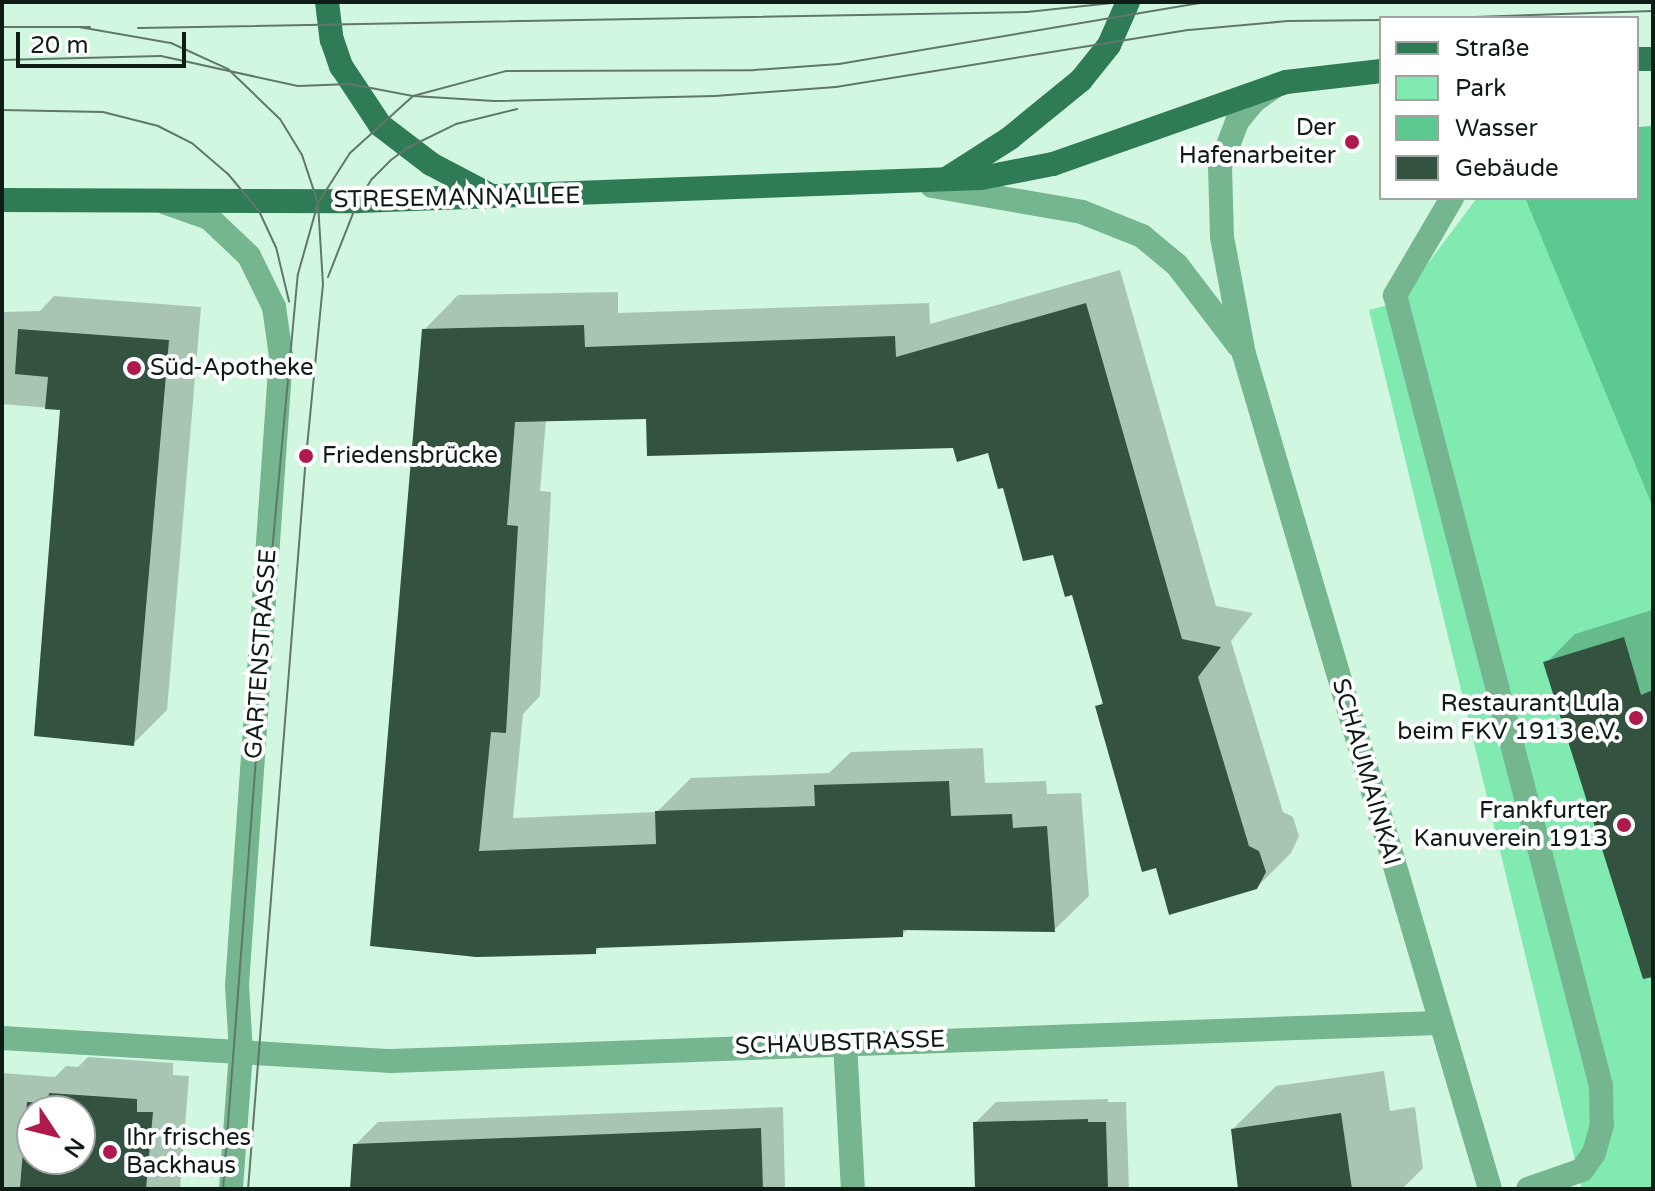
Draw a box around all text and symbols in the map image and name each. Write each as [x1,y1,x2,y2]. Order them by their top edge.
scale bar [20,16,190,66]
legend [1379,16,1639,200]
text: 20 m [30,31,88,60]
text: Straße [1455,34,1529,63]
text: Park [1455,74,1506,103]
place label: Der Hafenarbeiter [1179,114,1336,170]
text: Wasser [1455,114,1538,143]
marker: Der Hafenarbeiter [1343,133,1361,151]
text: Gebäude [1455,154,1559,183]
street label: STRESEMANNALLEE [333,181,581,215]
place label: Süd-Apotheke [150,354,314,382]
marker: Süd-Apotheke [125,359,143,377]
place label: Friedensbrücke [322,442,498,470]
marker: Friedensbrücke [297,447,315,465]
street label: GARTENSTRASSE [239,548,283,760]
street label: SCHAUMAINKAI [1326,675,1406,869]
place label: Restaurant Lula beim FKV 1913 e.V. [1397,690,1620,746]
marker: Restaurant Lula beim FKV 1913 e.V. [1627,709,1645,727]
place label: Frankfurter Kanuverein 1913 [1414,797,1608,853]
marker: Frankfurter Kanuverein 1913 [1615,816,1633,834]
street label: SCHAUBSTRASSE [734,1025,946,1061]
north arrow [16,1095,96,1175]
place label: Ihr frisches Backhaus [126,1124,251,1180]
text: N [58,1133,90,1162]
marker: Ihr frisches Backhaus [101,1143,119,1161]

